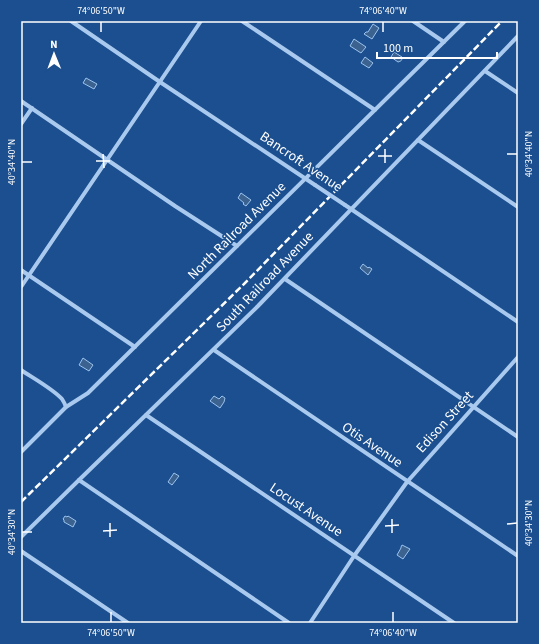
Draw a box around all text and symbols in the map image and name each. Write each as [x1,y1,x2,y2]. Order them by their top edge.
text: 74°06'50"W [77,4,125,18]
text: 74°06'40"W [359,4,407,18]
north arrow [34,34,74,74]
scale bar [377,34,497,60]
text: N [50,37,58,52]
text: 100 m [383,40,413,57]
street label: Bancroft Avenue [256,127,346,197]
text: 40°34'40"N [522,131,536,177]
text: 40°34'40"N [5,139,19,185]
street label: North Railroad Avenue [183,177,291,285]
street label: South Railroad Avenue [212,227,318,337]
street label: Edison Street [412,386,479,457]
street label: Otis Avenue [338,417,406,473]
street label: Locust Avenue [265,478,347,542]
text: 40°34'30"N [522,500,536,546]
text: 40°34'30"N [5,509,19,555]
text: 74°06'50"W [87,626,135,640]
text: 74°06'40"W [369,626,417,640]

